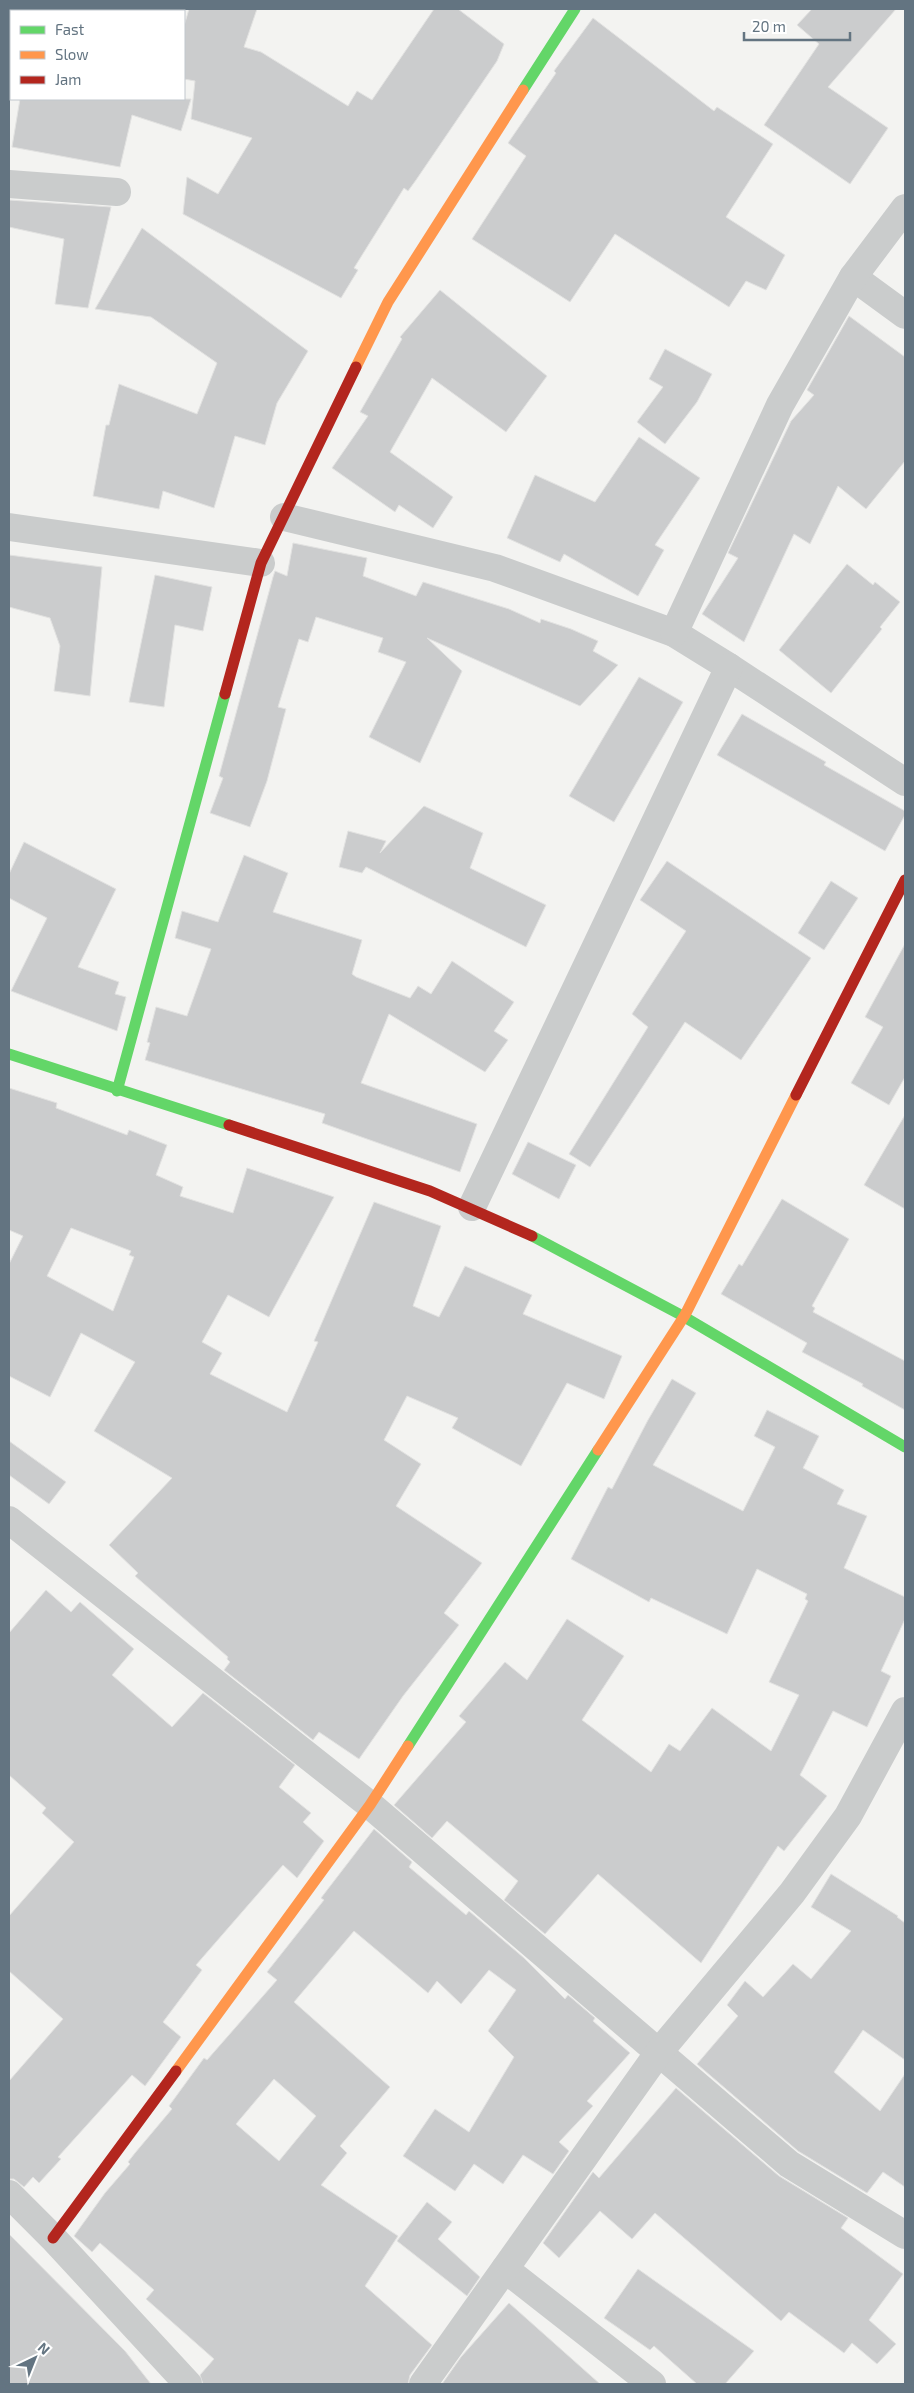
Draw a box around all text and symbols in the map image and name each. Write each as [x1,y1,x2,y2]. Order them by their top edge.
legend [10,10,185,100]
scale bar [744,10,850,42]
text: 20 m [752,17,786,35]
text: Fast [55,20,85,38]
text: Slow [55,45,89,63]
text: Jam [55,70,81,88]
north arrow [10,2333,60,2383]
text: N [35,2338,54,2358]

